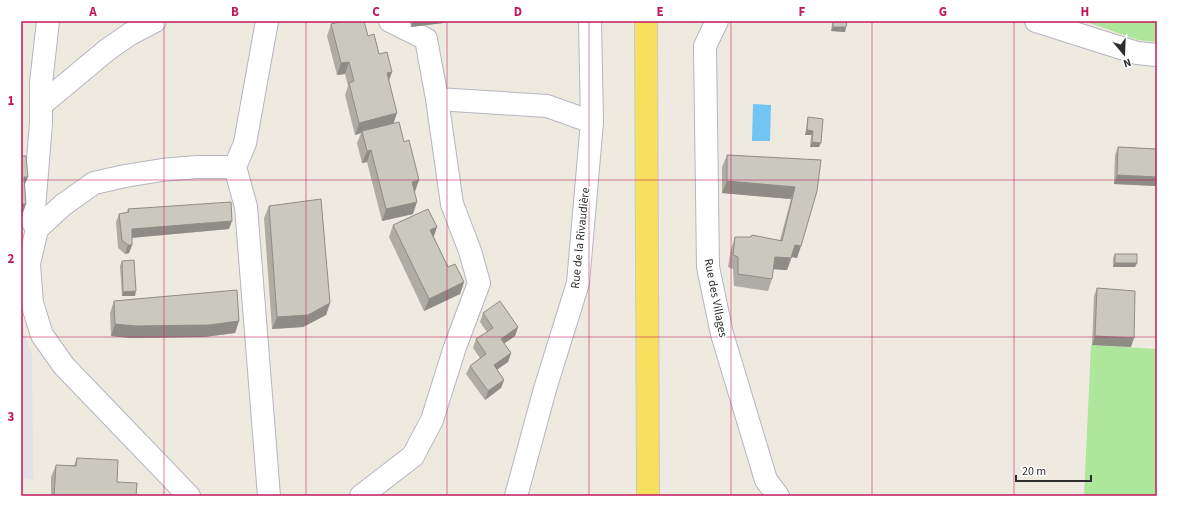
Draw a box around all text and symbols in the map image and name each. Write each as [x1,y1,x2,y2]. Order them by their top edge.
text: A [88,3,97,21]
text: B [231,3,239,21]
text: C [372,3,380,21]
text: D [514,3,522,21]
text: E [656,3,664,21]
text: F [799,3,806,21]
text: G [939,3,947,21]
text: H [1081,3,1089,21]
north arrow [1104,34,1144,74]
text: N [1121,55,1133,71]
text: 1 [8,92,15,110]
street label: Rue de la Rivaudière [567,187,594,289]
text: 2 [8,250,15,268]
street label: Rue des Villages [700,257,731,339]
text: 3 [8,408,15,426]
scale bar [1016,457,1091,483]
text: 20 m [1022,463,1046,480]

